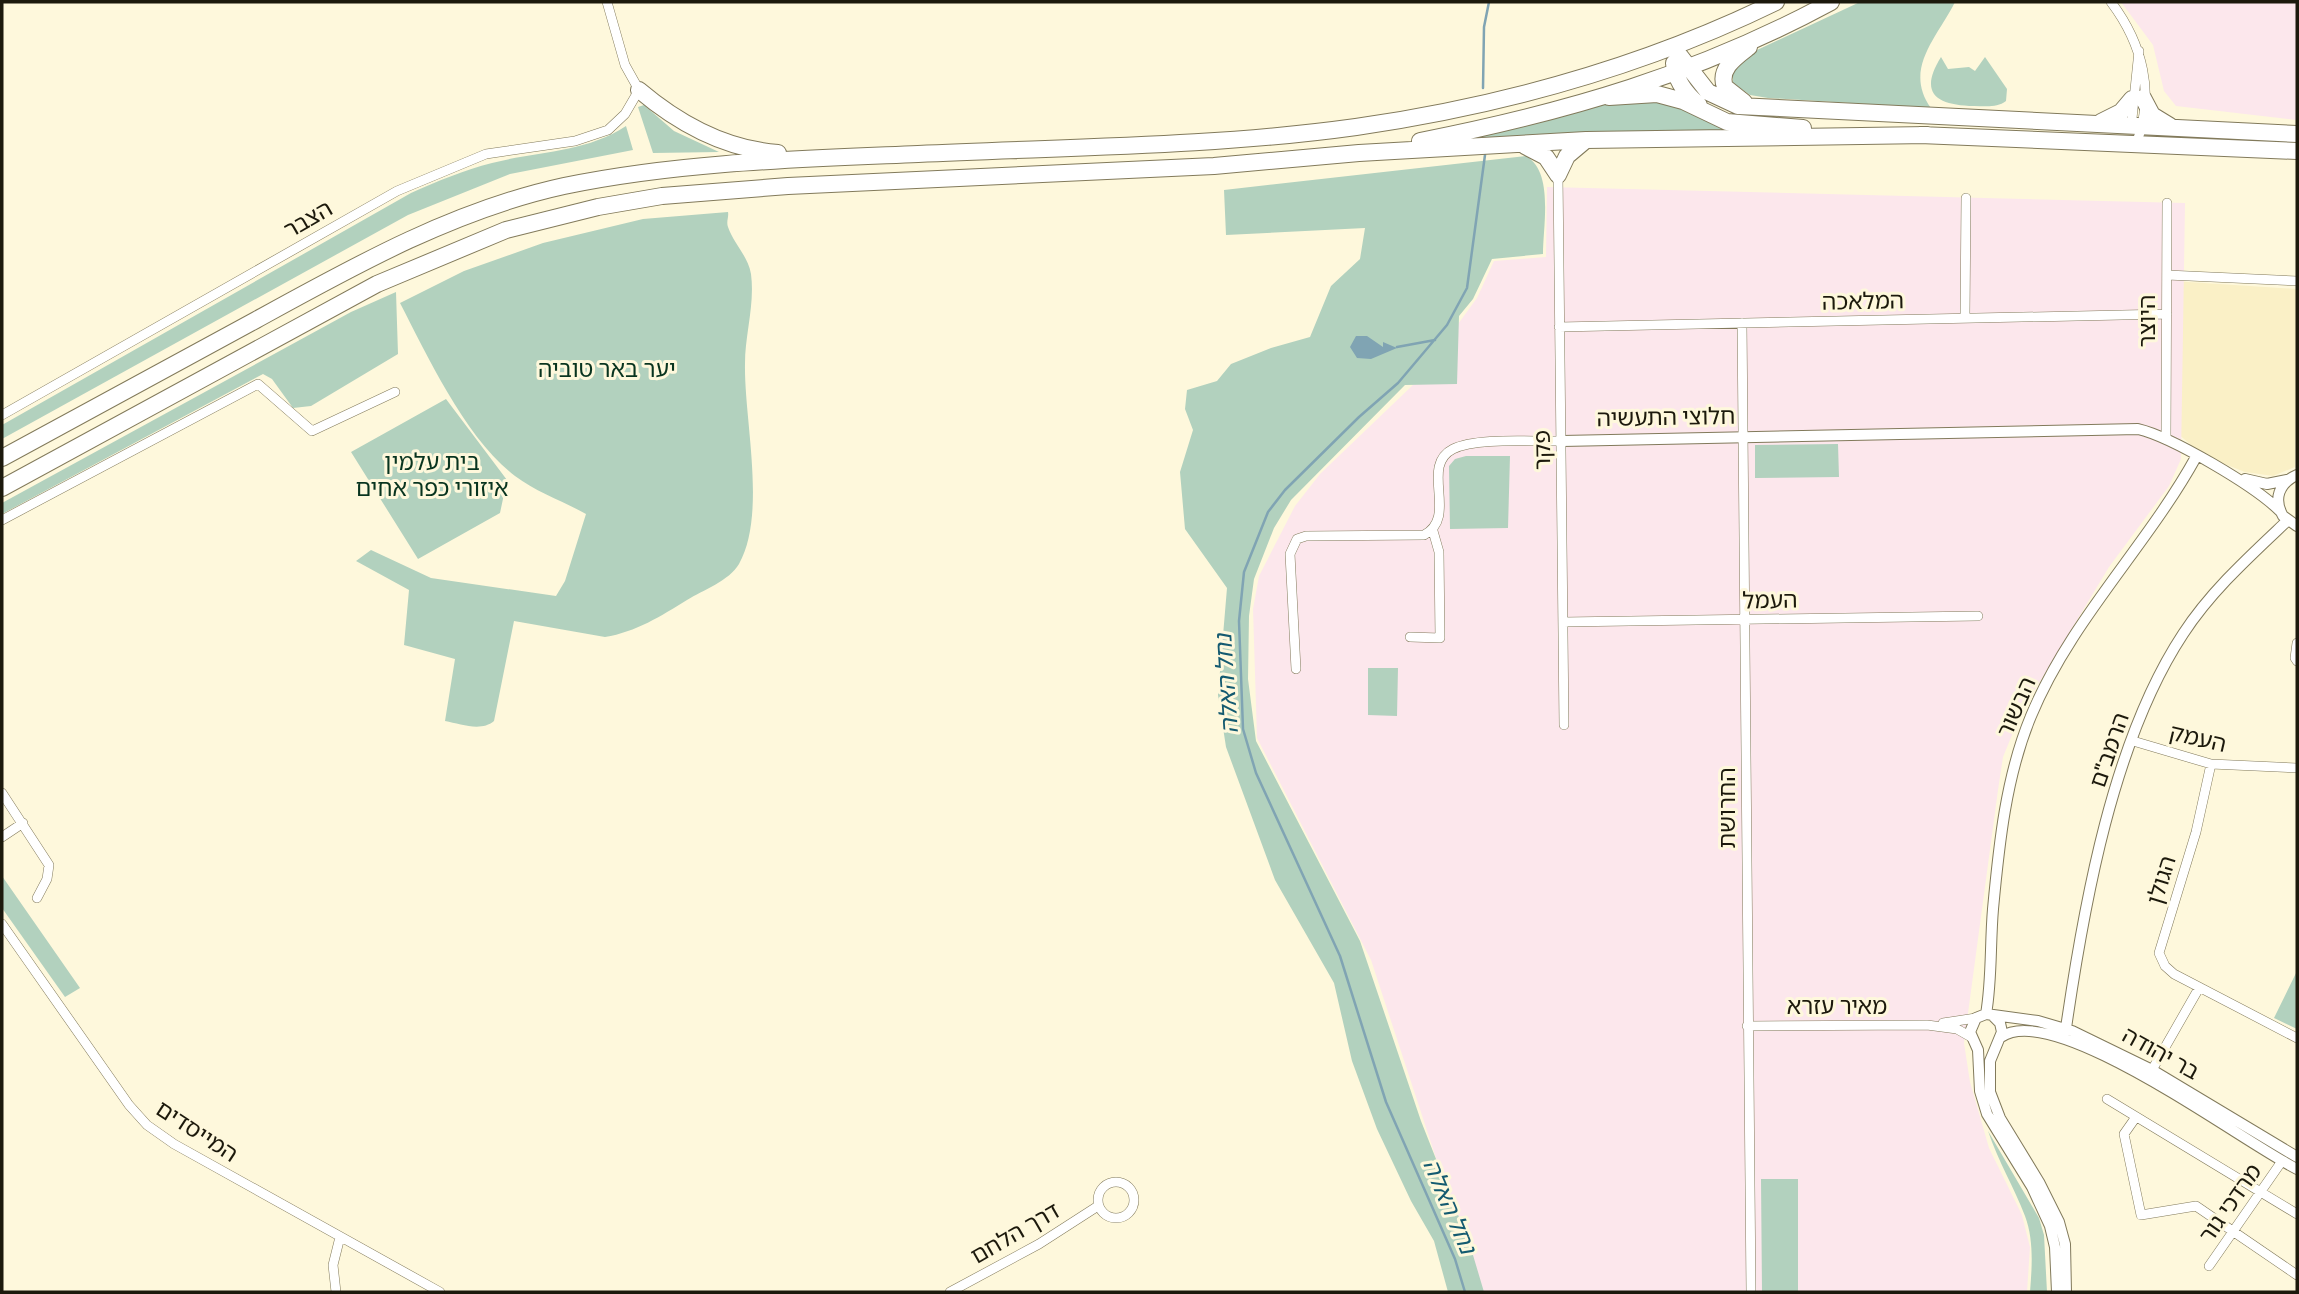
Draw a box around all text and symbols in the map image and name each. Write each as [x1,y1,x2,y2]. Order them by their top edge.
street label: הצבר [279,194,337,244]
street label: המלאכה [1822,286,1904,316]
street label: היוצר [2133,295,2161,347]
park label: יער באר טוביה [538,355,676,383]
street label: חלוצי התעשיה [1596,402,1736,432]
street label: פקר [1528,430,1556,470]
park label: בית עלמין איזורי כפר אחים [356,448,508,502]
street label: העמל [1742,586,1798,614]
water label: נחל האלה [1208,631,1244,735]
street label: הבשור [1990,673,2042,741]
street label: הרמב"ם [2083,709,2135,791]
street label: העמק [2167,718,2229,758]
street label: החרושת [1713,767,1741,849]
street label: הגולן [2140,852,2182,908]
street label: מאיר עזרא [1787,992,1887,1020]
street label: בר יהודה [2118,1020,2204,1086]
street label: המייסדים [151,1094,243,1168]
water label: נחל האלה [1417,1154,1484,1259]
street label: מרדכי גור [2193,1158,2267,1248]
street label: דרך הלחם [965,1196,1065,1270]

